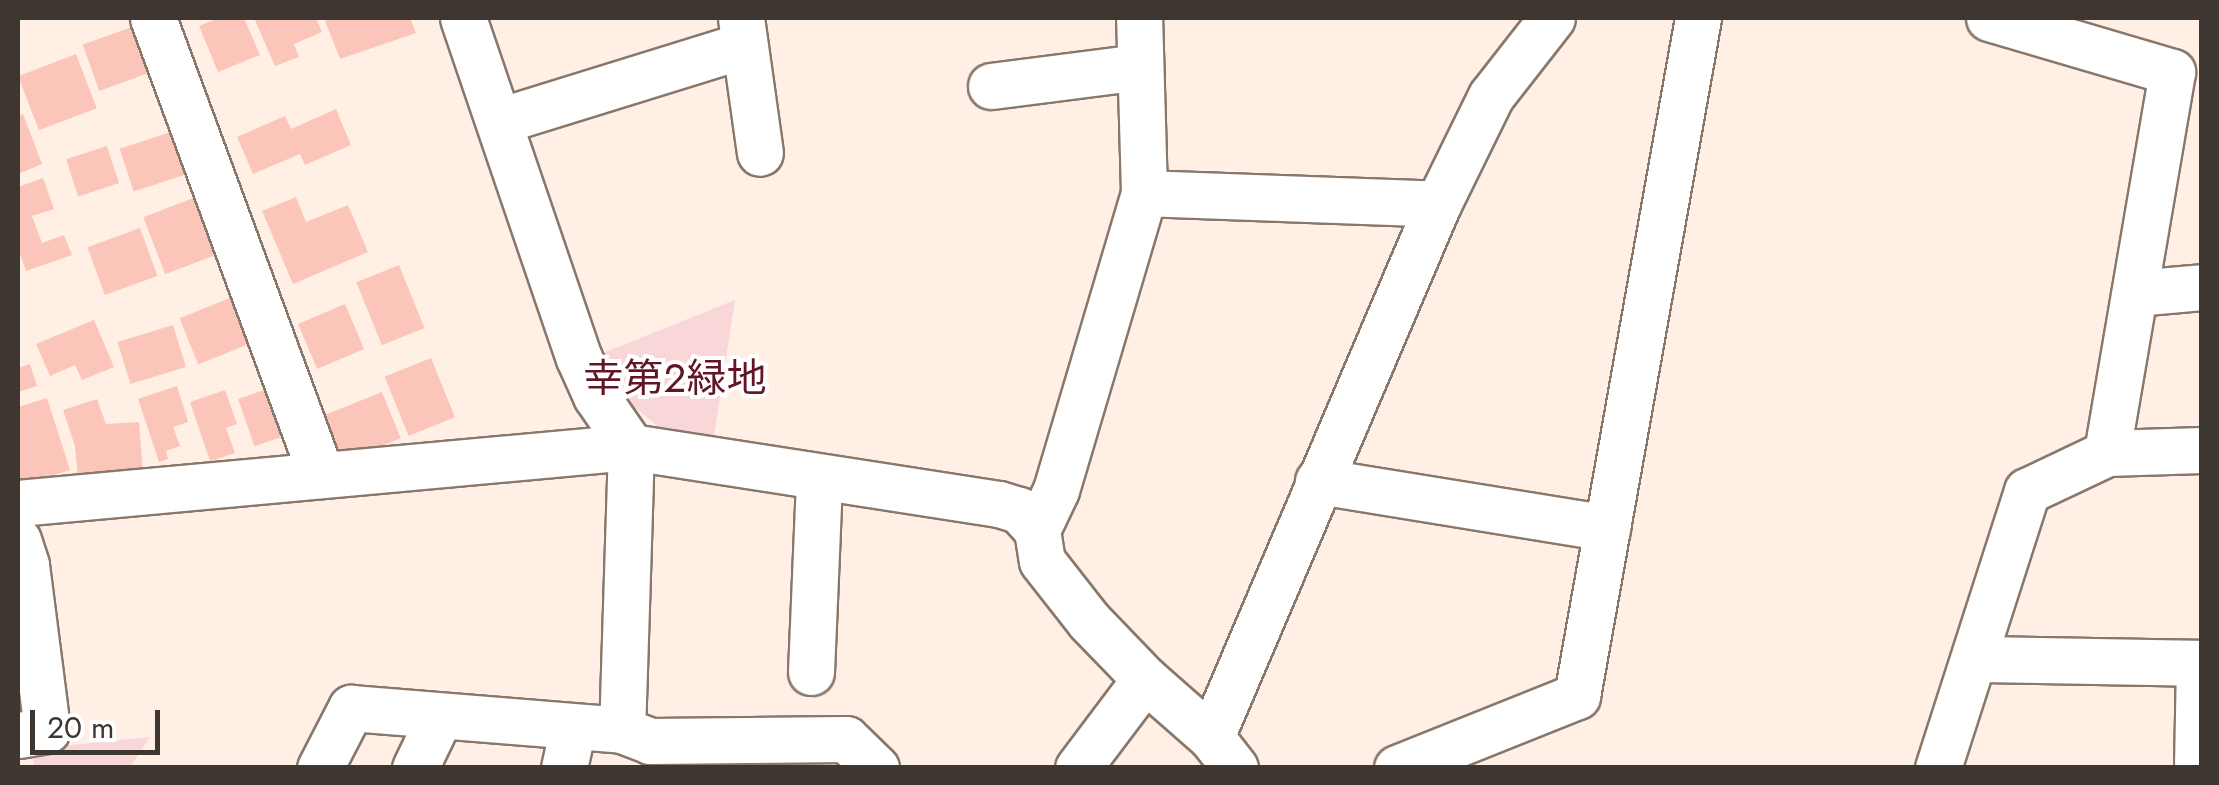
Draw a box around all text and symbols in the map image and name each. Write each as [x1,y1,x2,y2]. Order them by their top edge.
park label: 幸第2緑地 [584,354,766,402]
scale bar [35,690,165,752]
text: 20 m [47,706,114,749]

